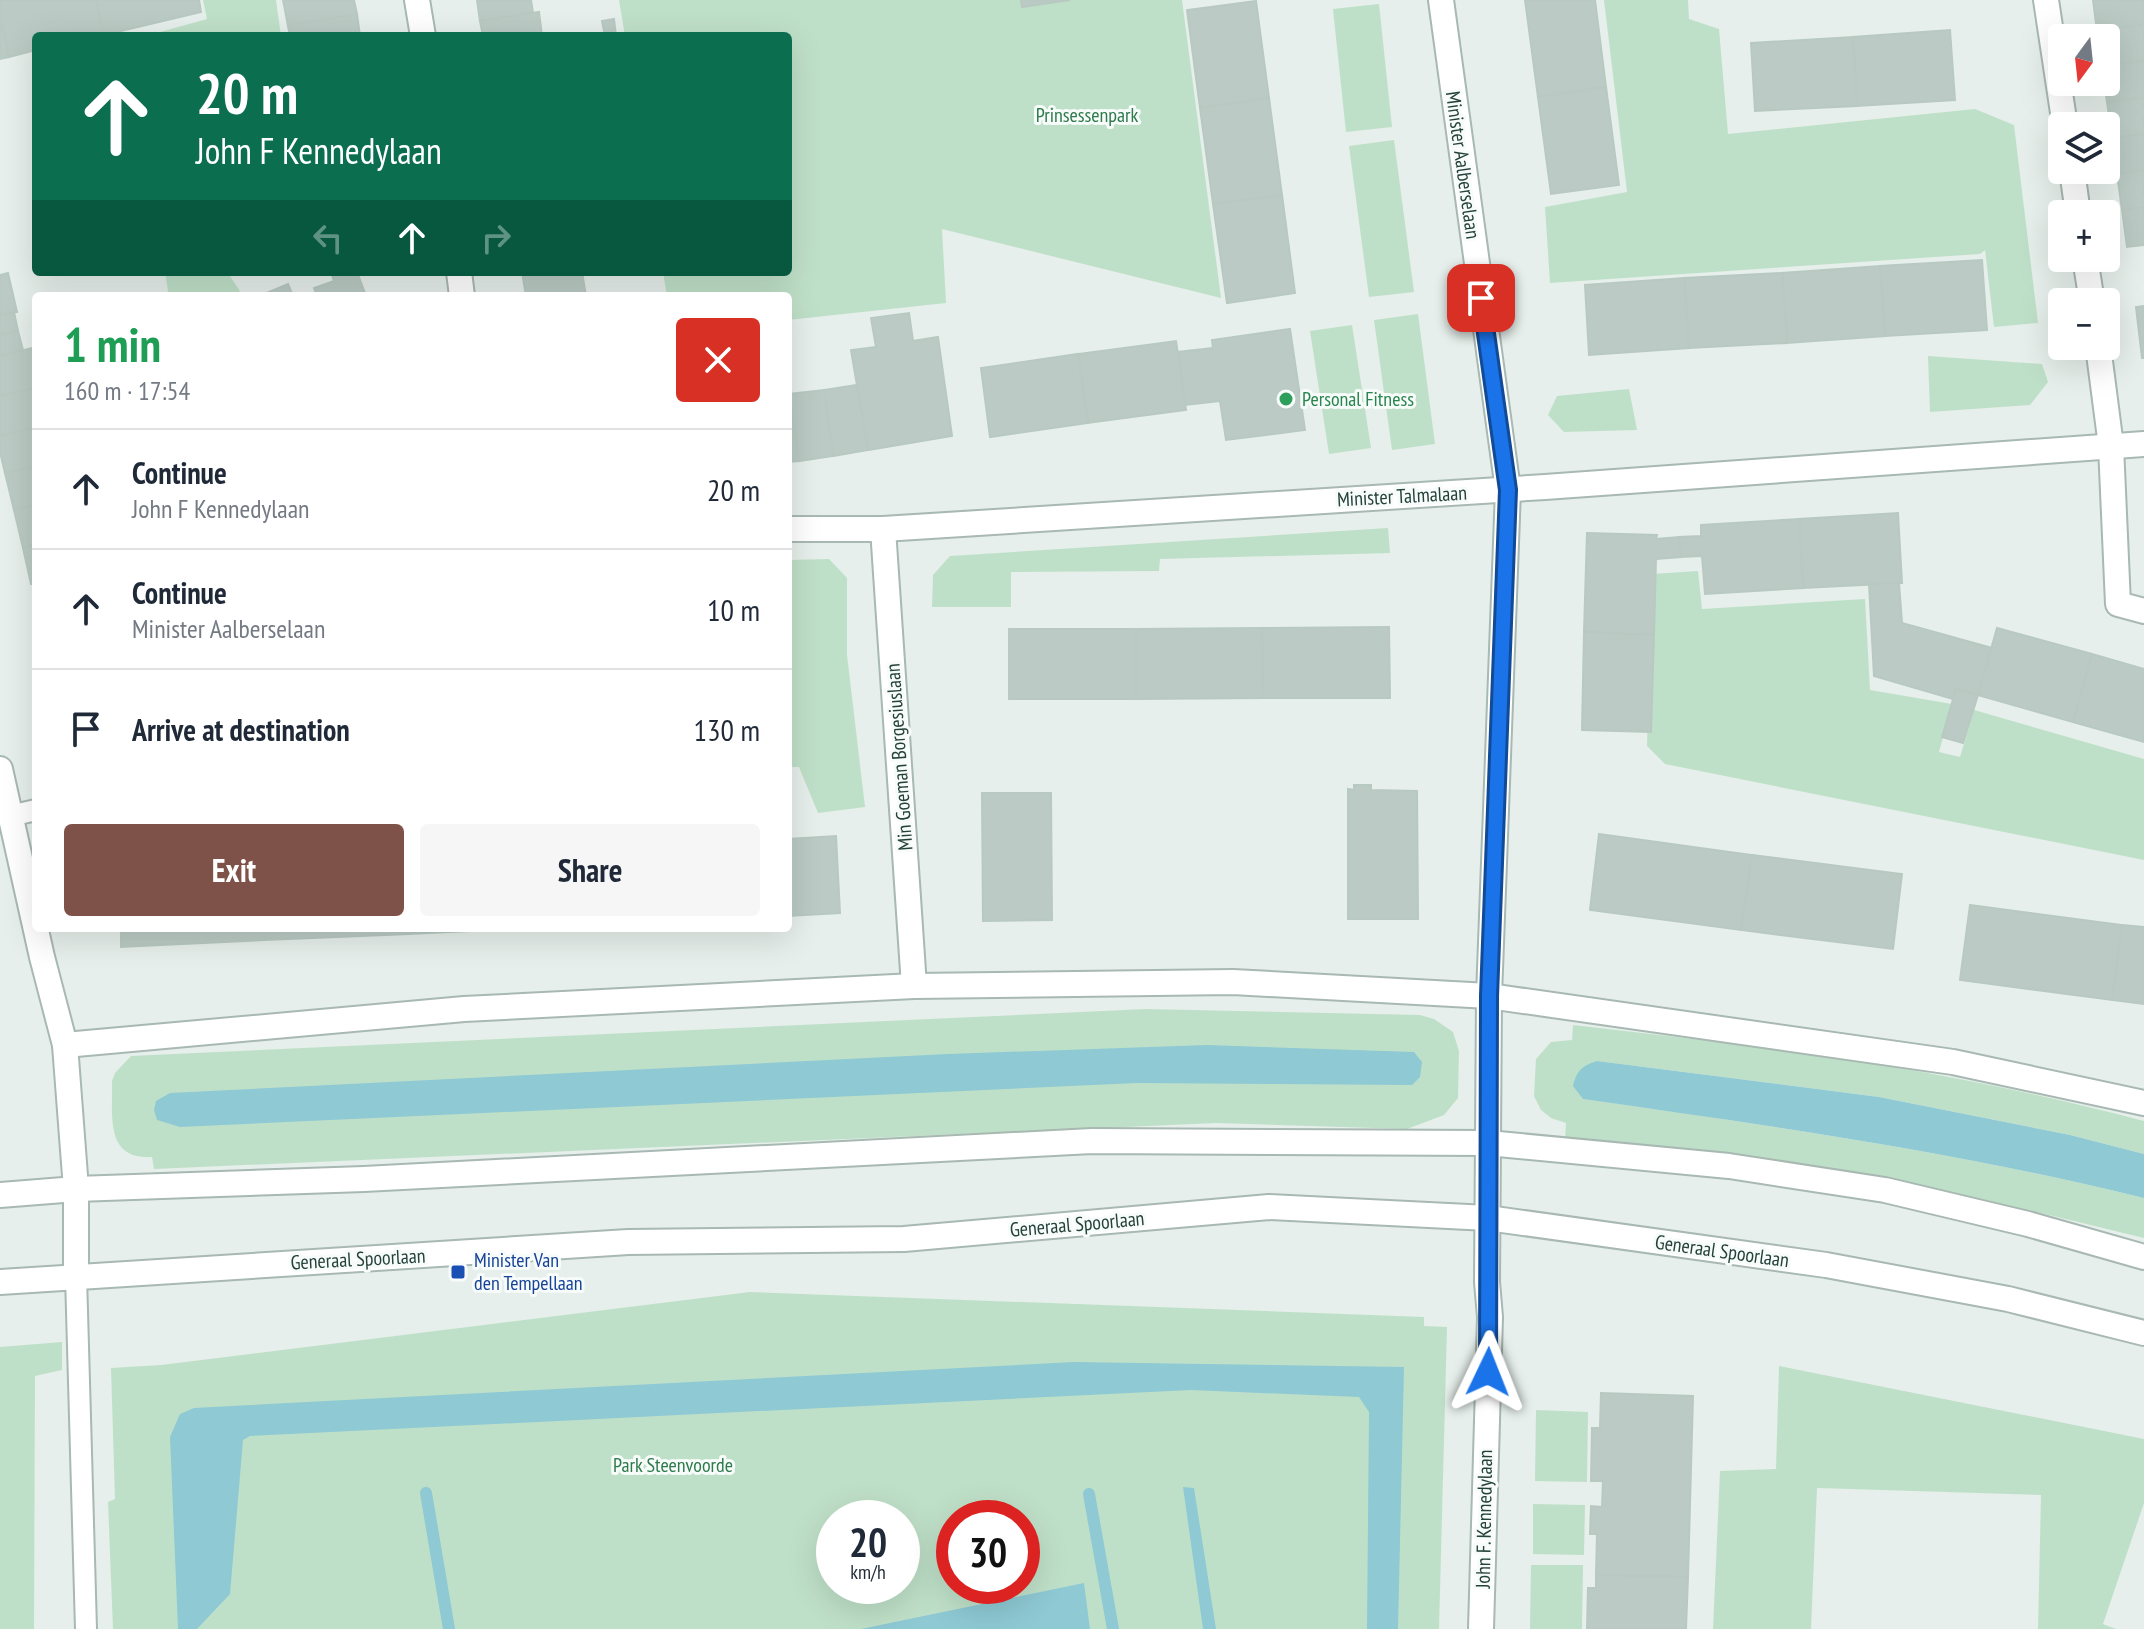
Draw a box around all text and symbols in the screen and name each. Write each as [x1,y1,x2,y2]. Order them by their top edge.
north arrow [2048,24,2120,96]
map controls [2048,24,2120,360]
text: 20 m [196,57,298,129]
icon: ahead [64,64,168,168]
street label: Minister Aalberselaan [1440,90,1486,240]
park label: Prinsessenpark [1036,102,1139,128]
button: layers [2048,112,2120,184]
text: John F Kennedylaan [196,127,442,174]
button: + [2048,200,2120,272]
icon: left [306,216,350,260]
icon: ahead [390,216,434,260]
icon: right [474,216,518,260]
pin [1447,264,1515,332]
icon: arrive [1459,276,1503,320]
button: − [2048,288,2120,360]
text: 1 min [64,313,161,375]
button: close [676,318,760,402]
text: 160 m · 17:54 [64,374,190,407]
place label: Personal Fitness [1302,386,1414,412]
marker: Personal Fitness [1277,390,1295,408]
text: Continue [132,453,227,492]
icon: ahead [64,467,108,511]
text: 20 m [707,470,760,509]
street label: Minister Talmalaan [1336,480,1468,512]
text: John F Kennedylaan [132,492,310,525]
text: Continue [132,573,227,612]
icon: ahead [64,587,108,631]
text: 10 m [707,590,760,629]
text: Minister Aalberselaan [132,612,325,645]
street label: Min Goeman Borgesiuslaan [879,663,919,851]
icon: arrive [64,707,108,751]
text: Arrive at destination [132,710,350,749]
text: 130 m [694,710,760,749]
button: Exit [64,824,404,916]
button: Share [420,824,760,916]
street label: Generaal Spoorlaan [1009,1205,1145,1243]
street label: Generaal Spoorlaan [1653,1229,1791,1273]
street label: Generaal Spoorlaan [290,1242,426,1276]
place label: Minister Van den Tempellaan [474,1247,583,1296]
marker: Minister Van den Tempellaan [449,1263,467,1281]
position arrow [1446,1330,1530,1414]
street label: John F. Kennedylaan [1470,1449,1498,1590]
park label: Park Steenvoorde [613,1452,733,1478]
speed limit sign: 30 [936,1500,1040,1604]
text: 20 [849,1516,887,1568]
text: km/h [850,1559,886,1585]

